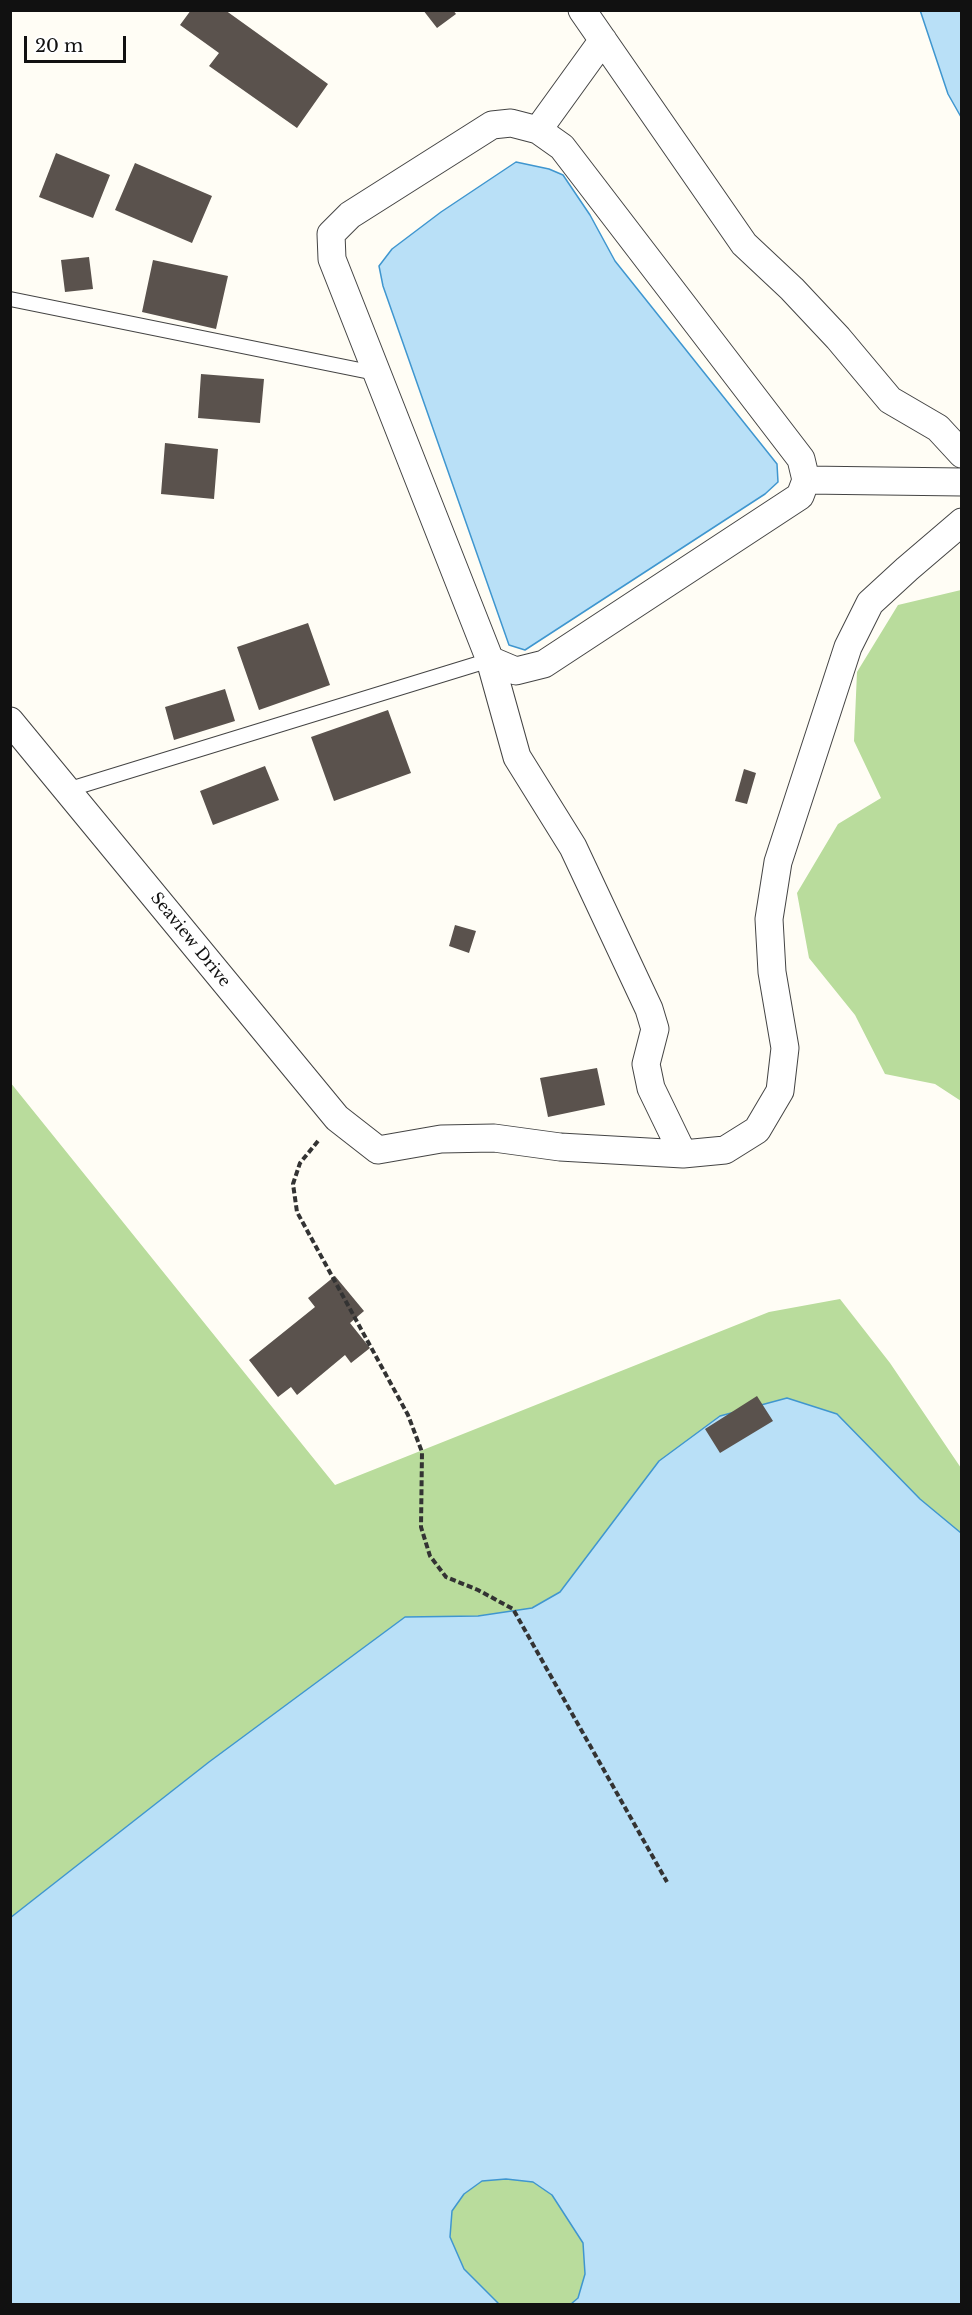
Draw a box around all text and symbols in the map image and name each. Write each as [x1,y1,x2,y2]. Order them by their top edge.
scale bar [27,24,129,62]
text: 20 m [35,35,83,57]
street label: Seaview Drive [146,889,234,991]

